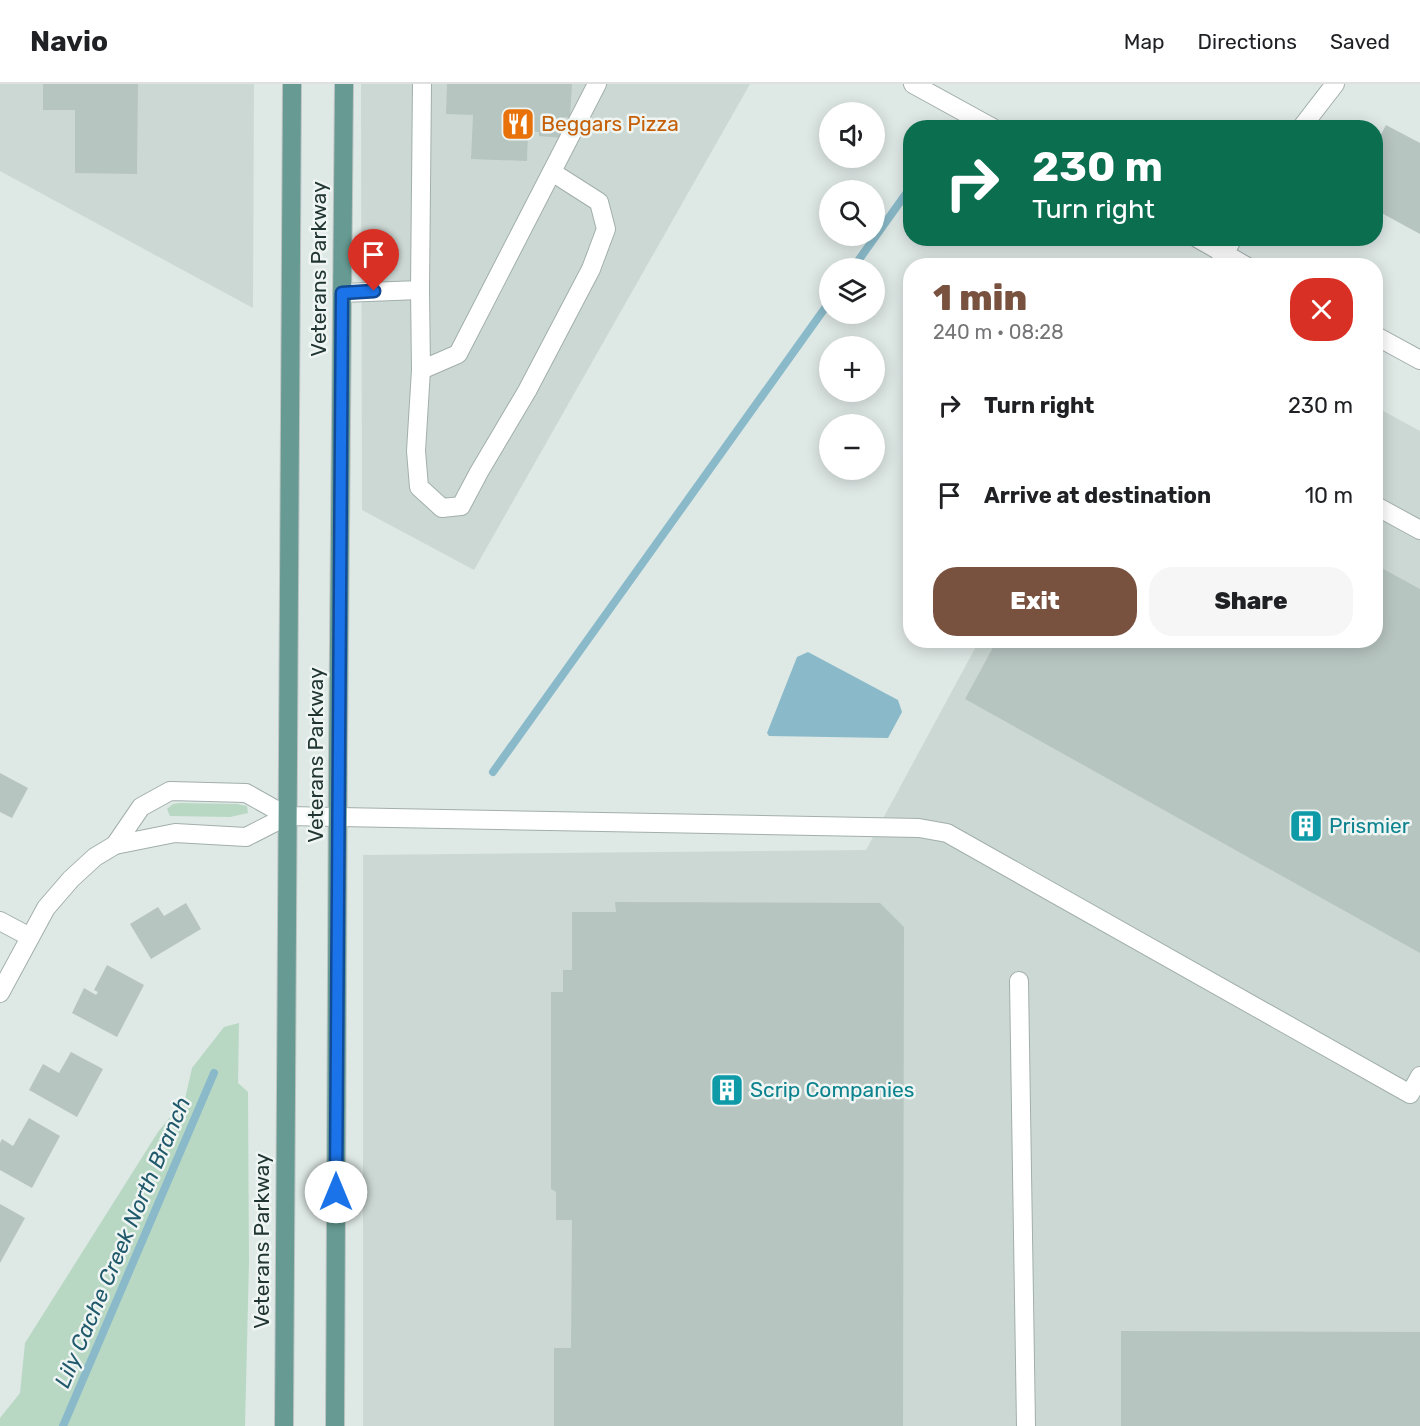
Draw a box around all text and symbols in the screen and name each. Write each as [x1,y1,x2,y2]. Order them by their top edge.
text: Navio [30,25,108,58]
text: Map [1124,29,1165,54]
text: Directions [1198,29,1297,54]
text: Saved [1330,29,1390,54]
map controls [819,102,885,480]
button: sound [819,102,885,168]
restaurant icon: Beggars Pizza [500,106,536,142]
place label: Beggars Pizza [541,111,679,136]
text: 230 m [1032,142,1163,192]
icon: right [933,144,1011,222]
button: search [819,180,885,246]
street label: Veterans Parkway [306,181,331,357]
text: Turn right [1032,193,1155,225]
pin [348,229,399,291]
icon: arrive [357,238,390,271]
button: layers [819,258,885,324]
text: 1 min [933,276,1027,319]
button: close [1290,278,1353,341]
text: 240 m · 08:28 [933,320,1064,344]
button: + [819,336,885,402]
icon: right [933,389,966,422]
text: Turn right [984,392,1094,419]
text: 230 m [1288,392,1353,419]
button: − [819,414,885,480]
icon: arrive [933,479,966,512]
text: Arrive at destination [984,482,1211,509]
text: 10 m [1305,482,1353,509]
button: Exit [933,567,1137,636]
button: Share [1149,567,1353,636]
street label: Veterans Parkway [303,667,328,843]
building icon: Prismier [1288,808,1324,844]
place label: Prismier [1329,813,1410,838]
building icon: Scrip Companies [709,1072,745,1108]
place label: Scrip Companies [750,1077,914,1102]
water label: Lily Cache Creek North Branch [49,1093,196,1392]
street label: Veterans Parkway [249,1153,274,1329]
position arrow [304,1160,368,1224]

